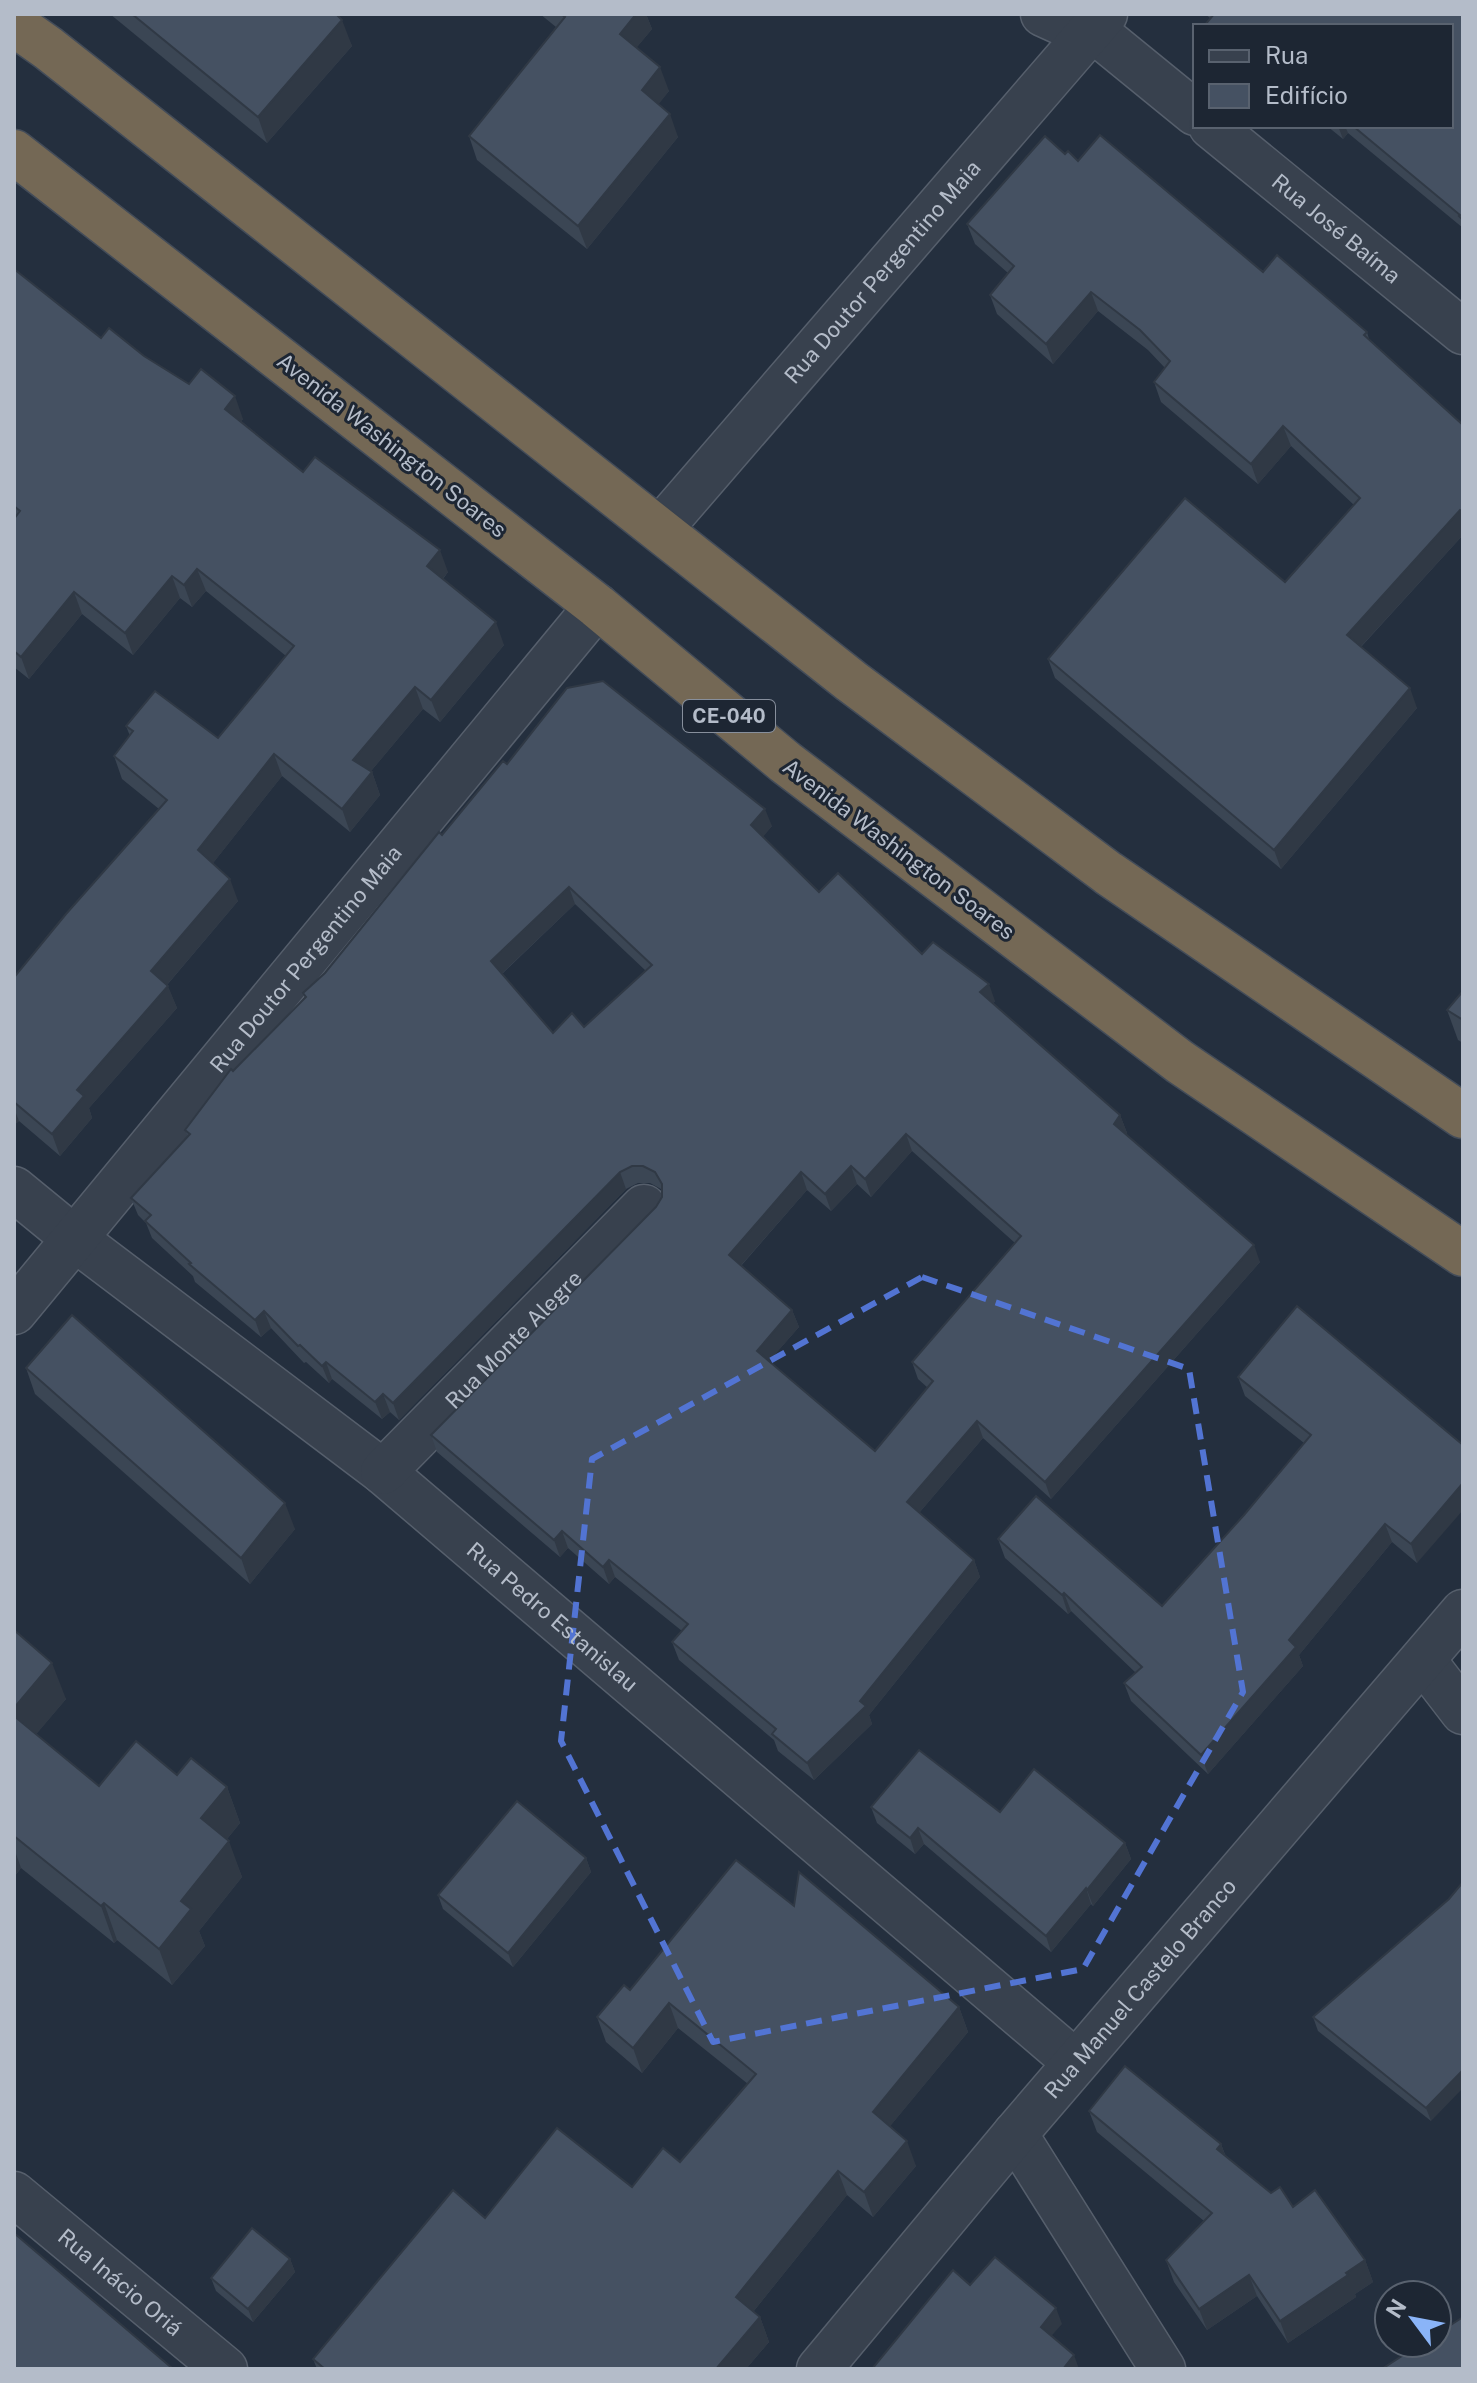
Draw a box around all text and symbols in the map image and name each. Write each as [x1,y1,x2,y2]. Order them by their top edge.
legend [1193,24,1453,128]
text: Rua [1265,41,1308,69]
text: Edifício [1265,81,1348,109]
street label: Rua Doutor Pergentino Maia [779,155,986,389]
street label: Rua José Baíma [1267,168,1406,289]
street label: Avenida Washington Soares [272,347,512,543]
road number: CE-040 [683,700,775,732]
street label: Avenida Washington Soares [778,753,1020,945]
street label: Rua Doutor Pergentino Maia [204,840,407,1078]
street label: Rua Monte Alegre [440,1265,587,1414]
street label: Rua Pedro Estanislau [462,1537,643,1697]
street label: Rua Manuel Castelo Branco [1039,1873,1241,2103]
street label: Rua Inácio Oriá [53,2223,187,2341]
north arrow [1373,2279,1453,2359]
text: N [1380,2294,1412,2323]

